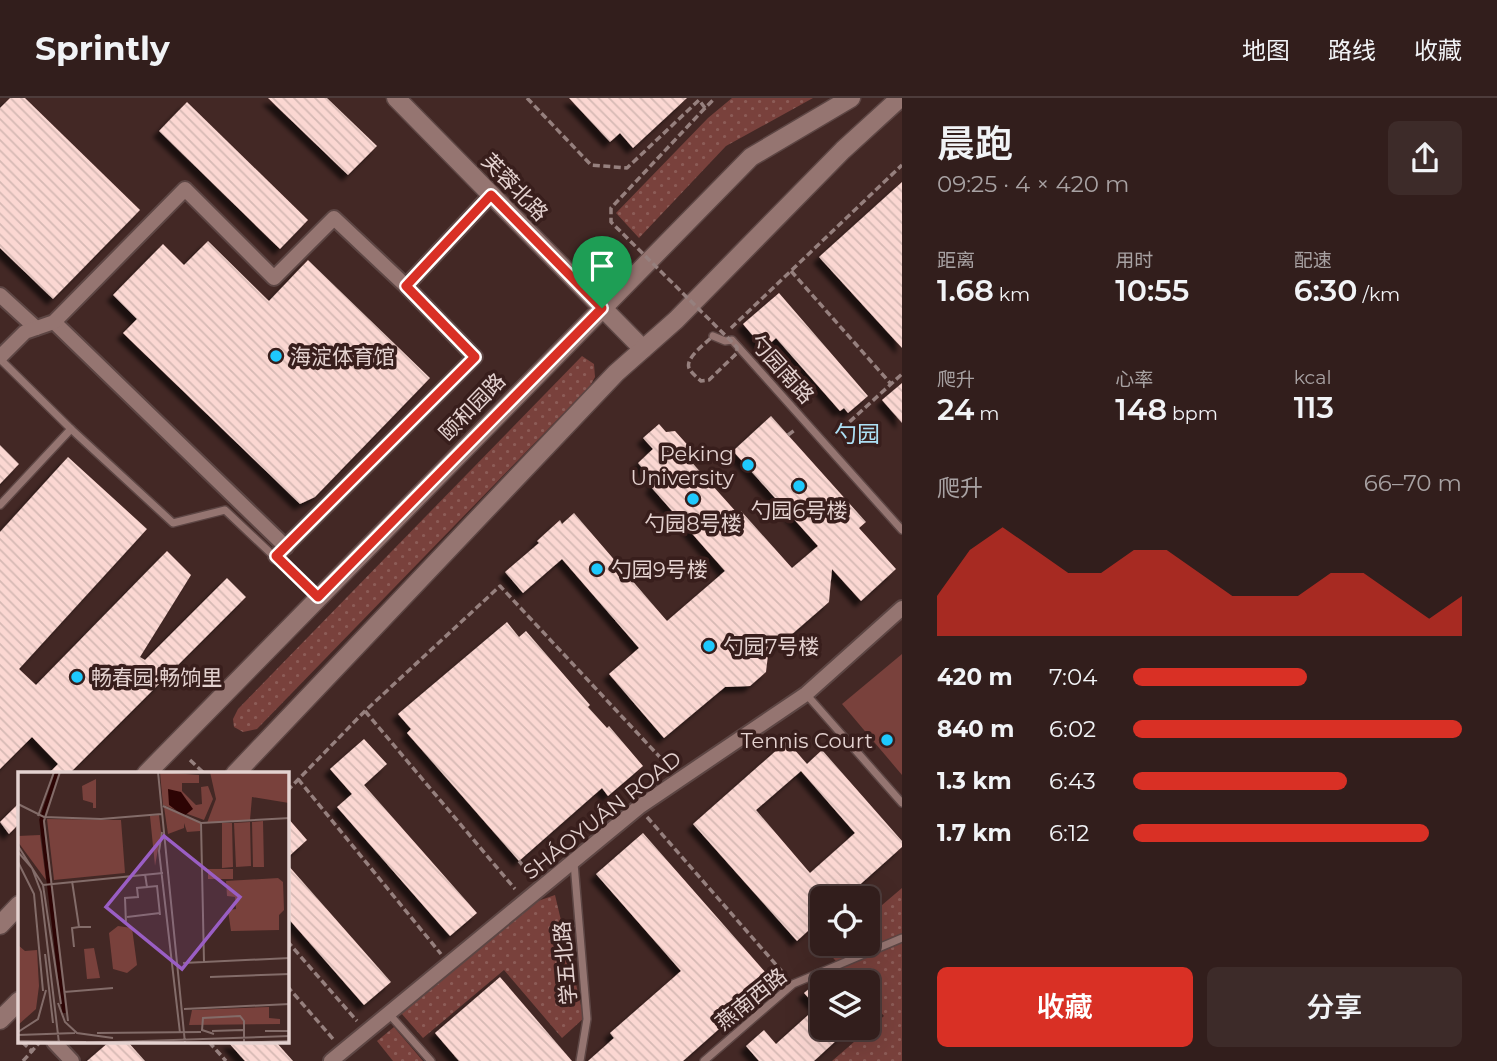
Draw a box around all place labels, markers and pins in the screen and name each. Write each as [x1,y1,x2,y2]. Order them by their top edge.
pin [572,236,632,308]
place label: 海淀体育馆 [290,344,395,369]
marker: 海淀体育馆 [268,348,284,364]
place label: Peking University [631,441,735,490]
marker: Peking University [740,457,756,473]
marker: 勺园6号楼 [791,478,807,494]
marker: 勺园8号楼 [685,491,701,507]
place label: 勺园6号楼 [751,498,847,523]
place label: 勺园8号楼 [644,511,742,536]
place label: 勺园9号楼 [611,557,708,582]
marker: 勺园9号楼 [589,561,605,577]
place label: 勺园7号楼 [723,634,819,659]
marker: 勺园7号楼 [701,638,717,654]
place label: 畅春园·畅饷里 [91,665,222,690]
marker: 畅春园·畅饷里 [69,669,85,685]
place label: Tennis Court [741,728,873,753]
marker: Tennis Court [879,732,895,748]

